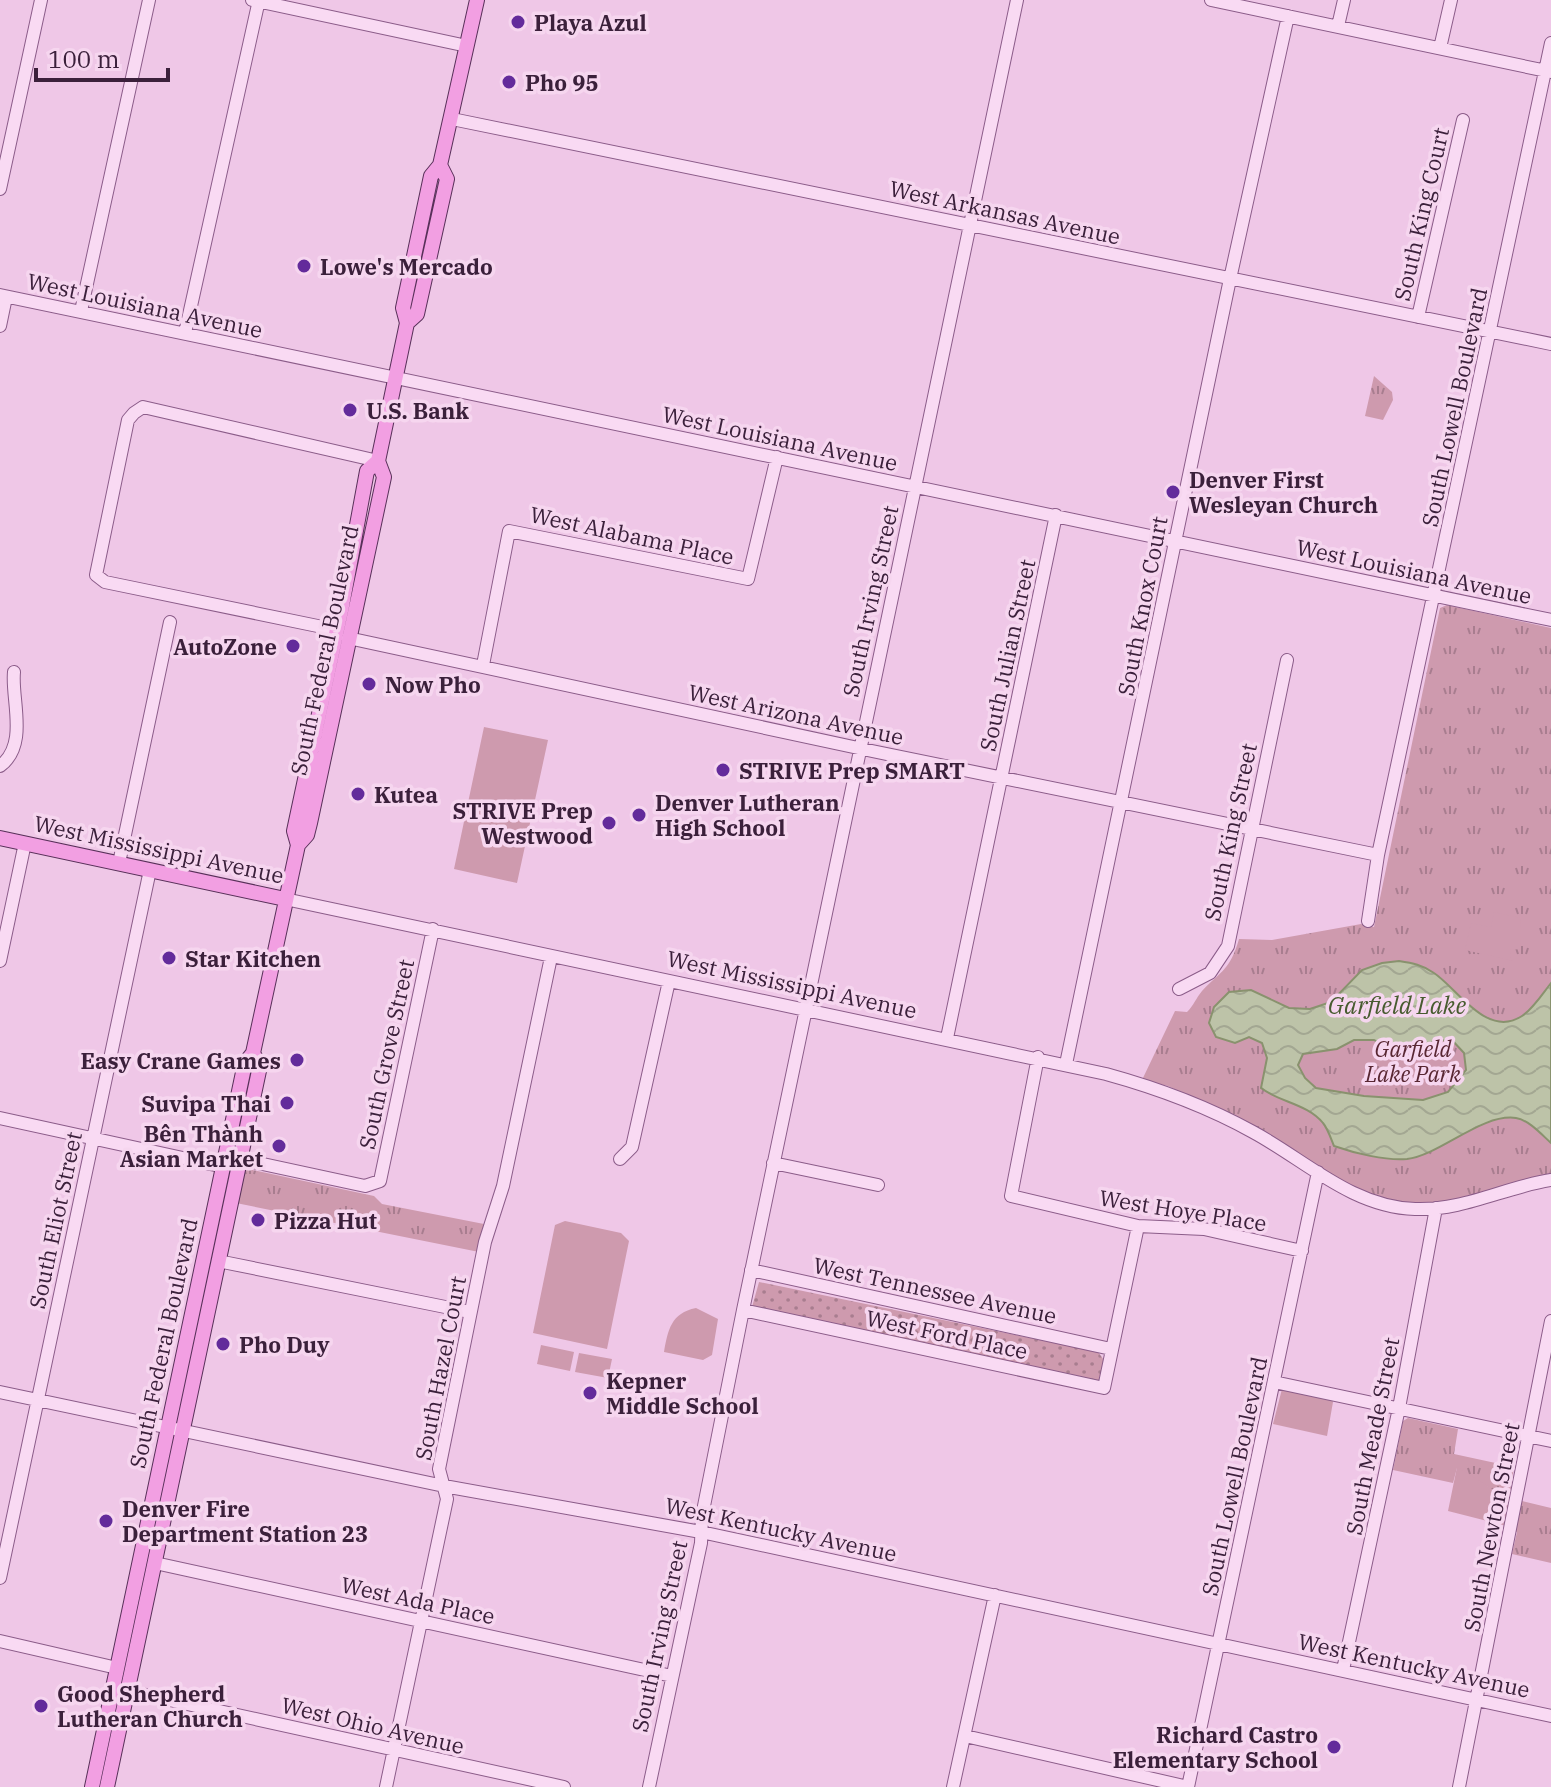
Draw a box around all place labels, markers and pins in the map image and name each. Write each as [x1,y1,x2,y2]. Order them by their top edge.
place label: Playa Azul [534,8,647,37]
marker: Playa Azul [509,13,527,31]
place label: Pho 95 [525,68,599,97]
marker: Pho 95 [500,73,518,91]
place label: Lowe's Mercado [320,252,493,281]
marker: Lowe's Mercado [295,257,313,275]
place label: U.S. Bank [366,396,469,425]
marker: U.S. Bank [341,401,359,419]
place label: Denver First Wesleyan Church [1189,465,1378,519]
marker: Denver First Wesleyan Church [1164,483,1182,501]
place label: AutoZone [173,632,277,661]
marker: AutoZone [284,637,302,655]
place label: Now Pho [385,670,481,699]
marker: Now Pho [360,675,378,693]
place label: STRIVE Prep SMART [739,756,965,785]
marker: STRIVE Prep SMART [714,761,732,779]
place label: Kutea [374,780,438,809]
marker: Kutea [349,785,367,803]
place label: Denver Lutheran High School [655,788,840,842]
place label: STRIVE Prep Westwood [452,796,593,850]
marker: Denver Lutheran High School [630,806,648,824]
marker: STRIVE Prep Westwood [600,814,618,832]
place label: Star Kitchen [185,944,321,973]
marker: Star Kitchen [160,949,178,967]
place label: Easy Crane Games [80,1046,281,1075]
marker: Easy Crane Games [288,1051,306,1069]
place label: Suvipa Thai [141,1089,271,1118]
marker: Suvipa Thai [278,1094,296,1112]
place label: Bên Thành Asian Market [120,1119,263,1173]
marker: Bên Thành Asian Market [270,1137,288,1155]
place label: Pizza Hut [274,1206,377,1235]
marker: Pizza Hut [249,1211,267,1229]
place label: Pho Duy [239,1330,330,1359]
marker: Pho Duy [214,1335,232,1353]
place label: Kepner Middle School [606,1366,759,1420]
marker: Kepner Middle School [581,1384,599,1402]
place label: Denver Fire Department Station 23 [122,1494,368,1548]
marker: Denver Fire Department Station 23 [97,1512,115,1530]
place label: Good Shepherd Lutheran Church [57,1679,243,1733]
marker: Good Shepherd Lutheran Church [32,1697,50,1715]
place label: Richard Castro Elementary School [1113,1720,1318,1774]
marker: Richard Castro Elementary School [1325,1738,1343,1756]

